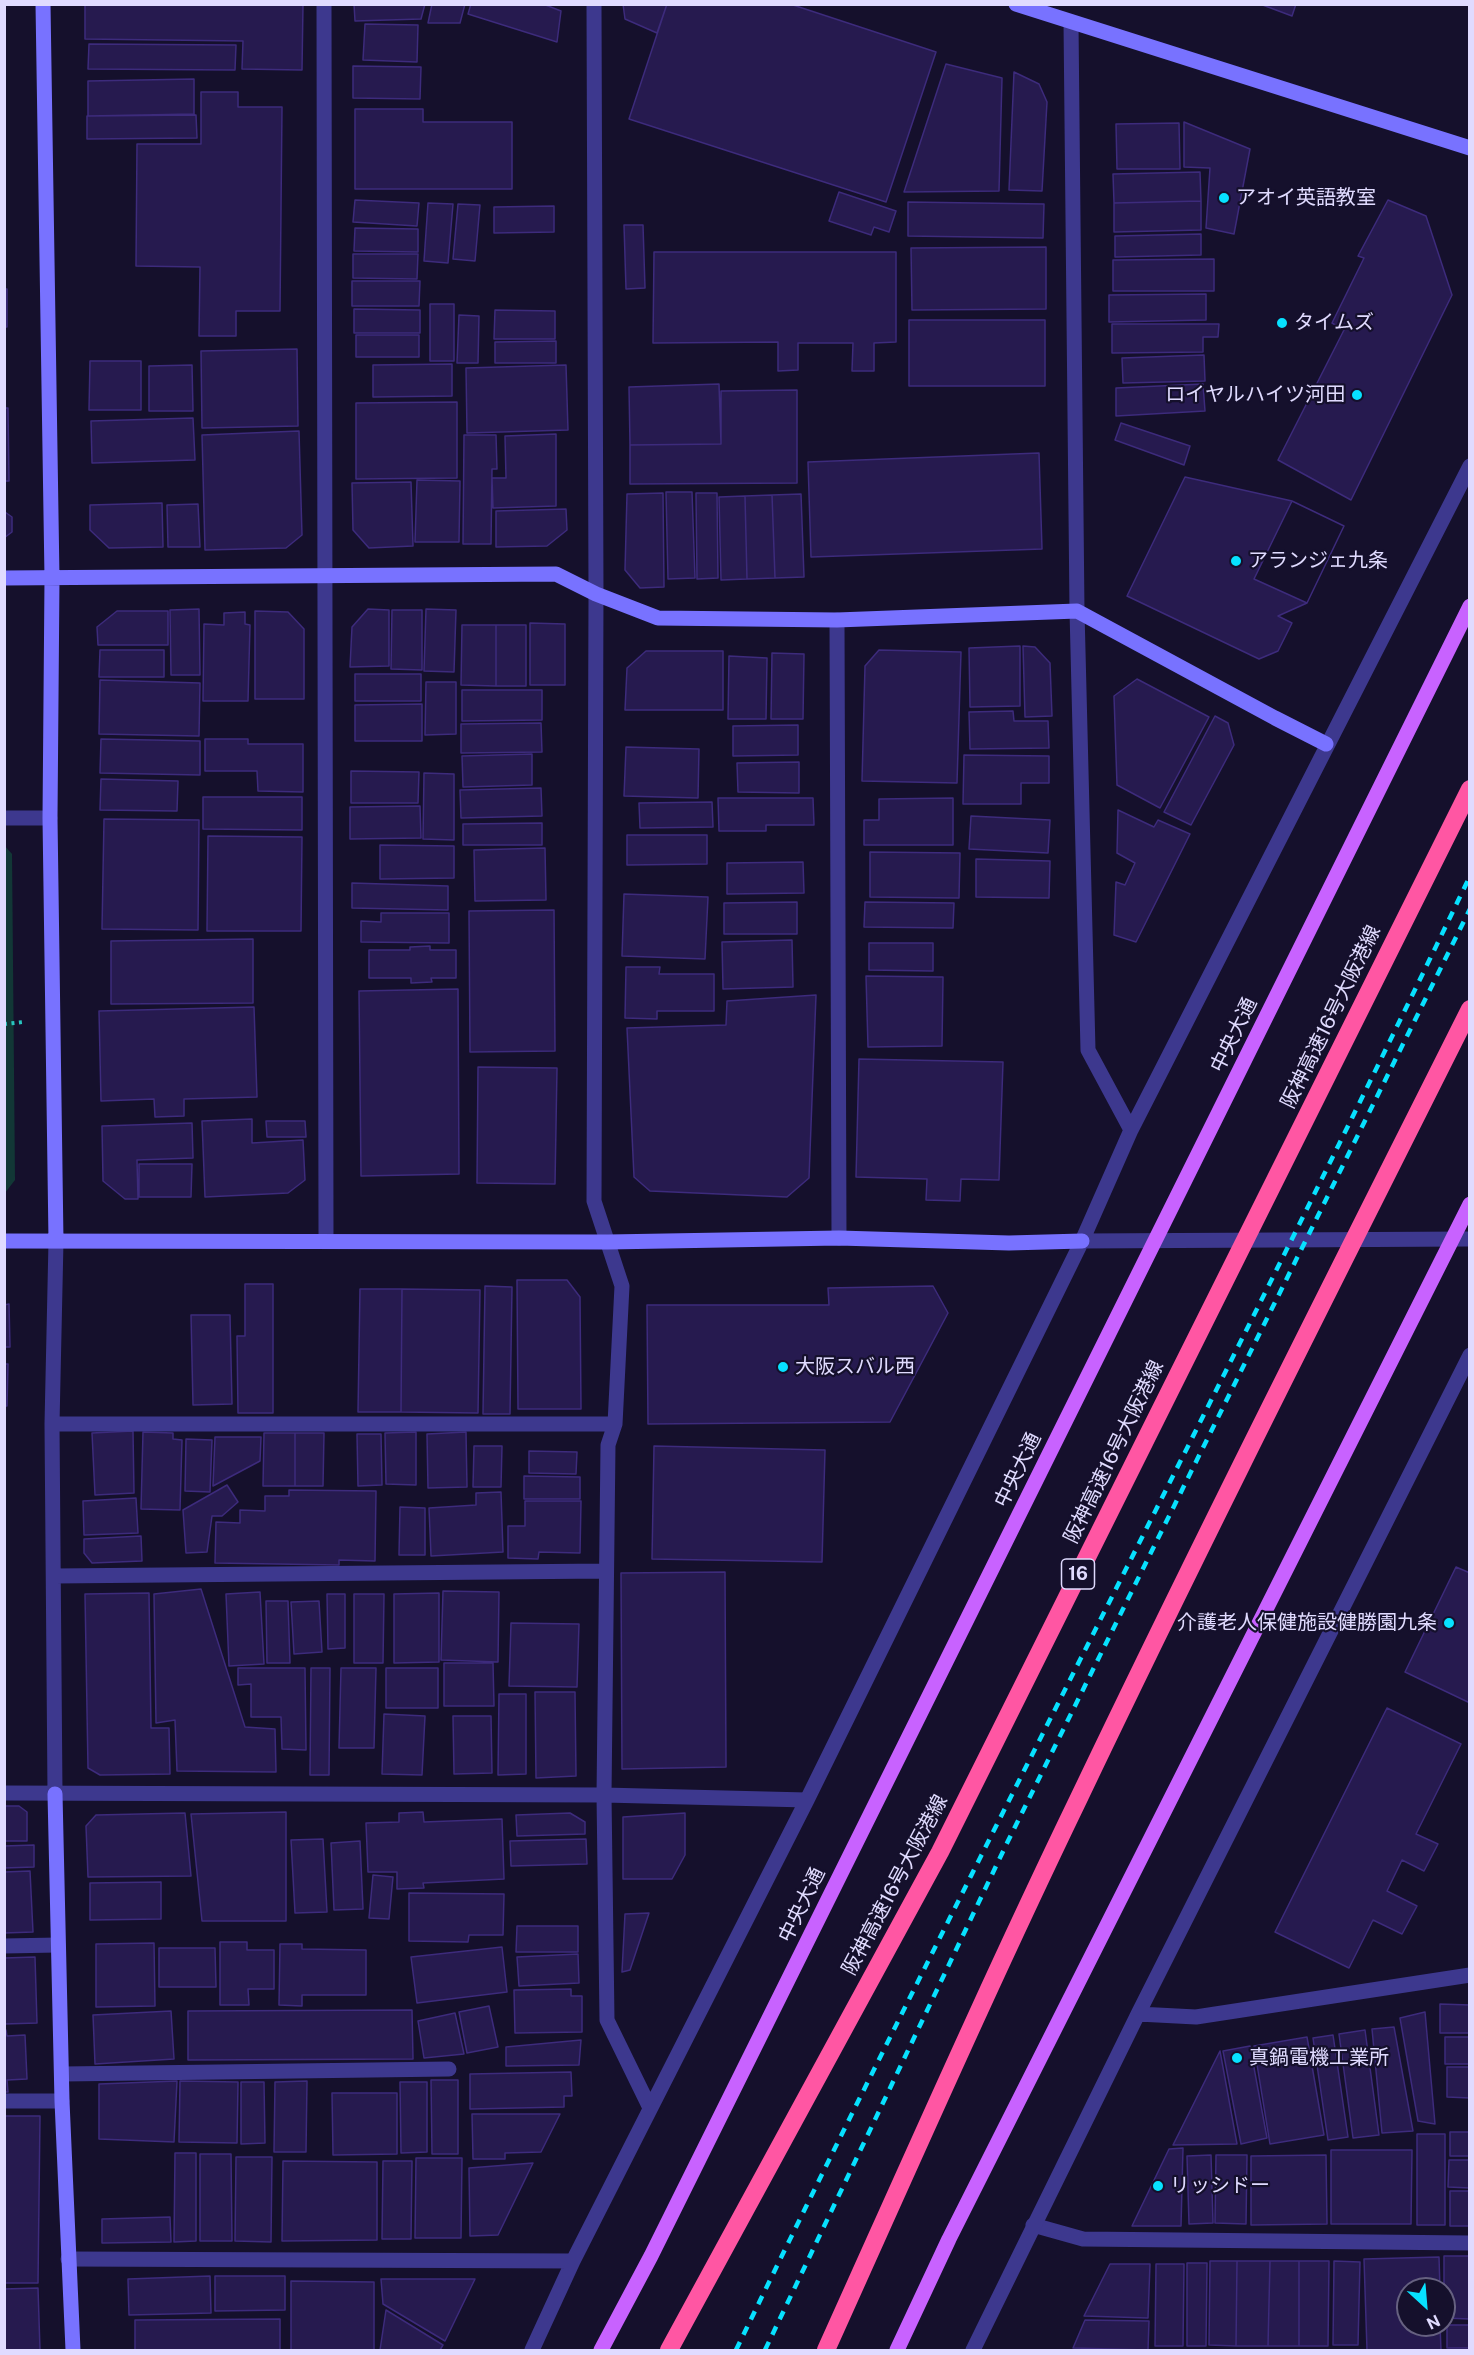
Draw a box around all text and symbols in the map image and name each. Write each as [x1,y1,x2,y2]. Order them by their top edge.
place label: アオイ英語教室 [1236,186,1376,210]
marker: アオイ英語教室 [1217,191,1231,205]
place label: タイムズ [1294,311,1374,335]
marker: タイムズ [1275,316,1289,330]
place label: ロイヤルハイツ河田 [1165,383,1345,407]
marker: ロイヤルハイツ河田 [1350,388,1364,402]
place label: アランジェ九条 [1248,549,1388,573]
marker: アランジェ九条 [1229,554,1243,568]
street label: 阪神高速16号大阪港線 [1276,922,1386,1112]
street label: 中央大通 [1206,994,1262,1076]
place label: 大阪スバル西 [795,1355,915,1379]
street label: 阪神高速16号大阪港線 [1059,1357,1169,1547]
marker: 大阪スバル西 [776,1360,790,1374]
street label: 中央大通 [990,1429,1046,1511]
road number: 16 [1062,1559,1094,1589]
place label: 介護老人保健施設健勝園九条 [1177,1611,1437,1635]
marker: 介護老人保健施設健勝園九条 [1442,1616,1456,1630]
street label: 阪神高速16号大阪港線 [837,1791,953,1979]
street label: 中央大通 [774,1864,830,1946]
place label: 真鍋電機工業所 [1249,2046,1389,2070]
marker: 真鍋電機工業所 [1230,2051,1244,2065]
place label: リッシドー [1170,2174,1270,2198]
marker: リッシドー [1151,2179,1165,2193]
north arrow [1396,2277,1456,2337]
text: N [1423,2311,1443,2333]

